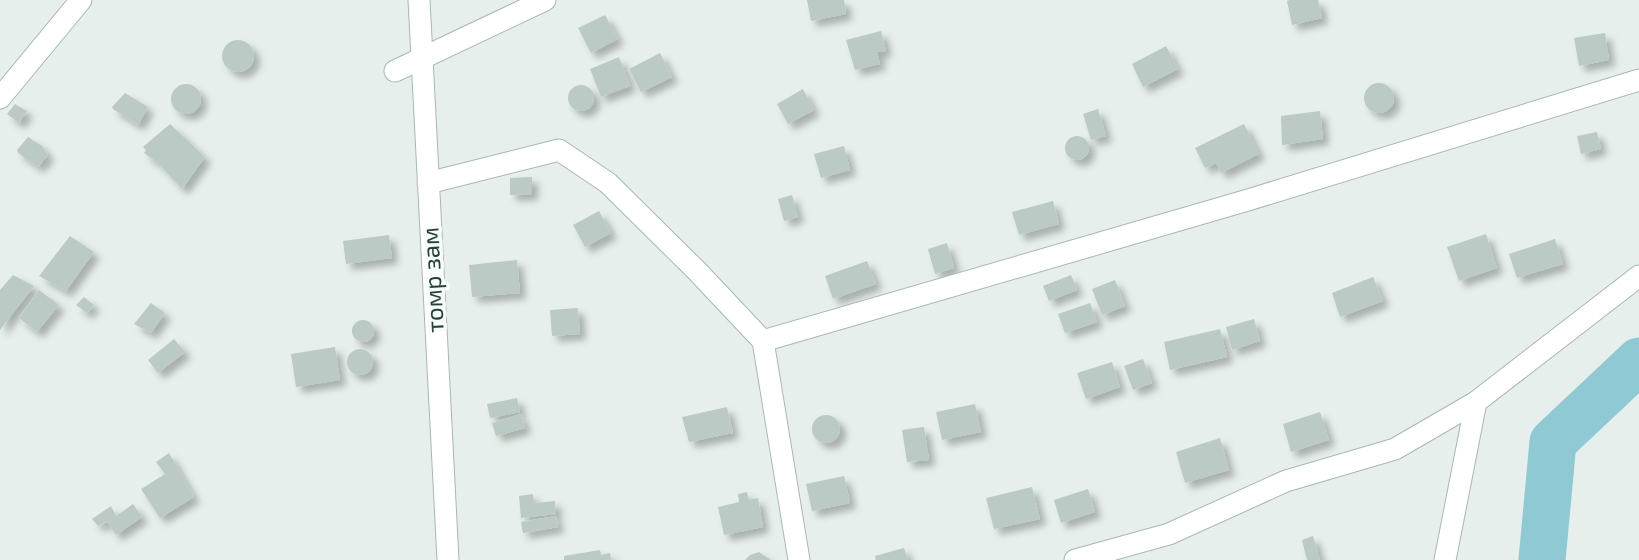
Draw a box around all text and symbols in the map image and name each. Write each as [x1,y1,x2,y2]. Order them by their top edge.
street label: томр зам [414,227,449,334]

